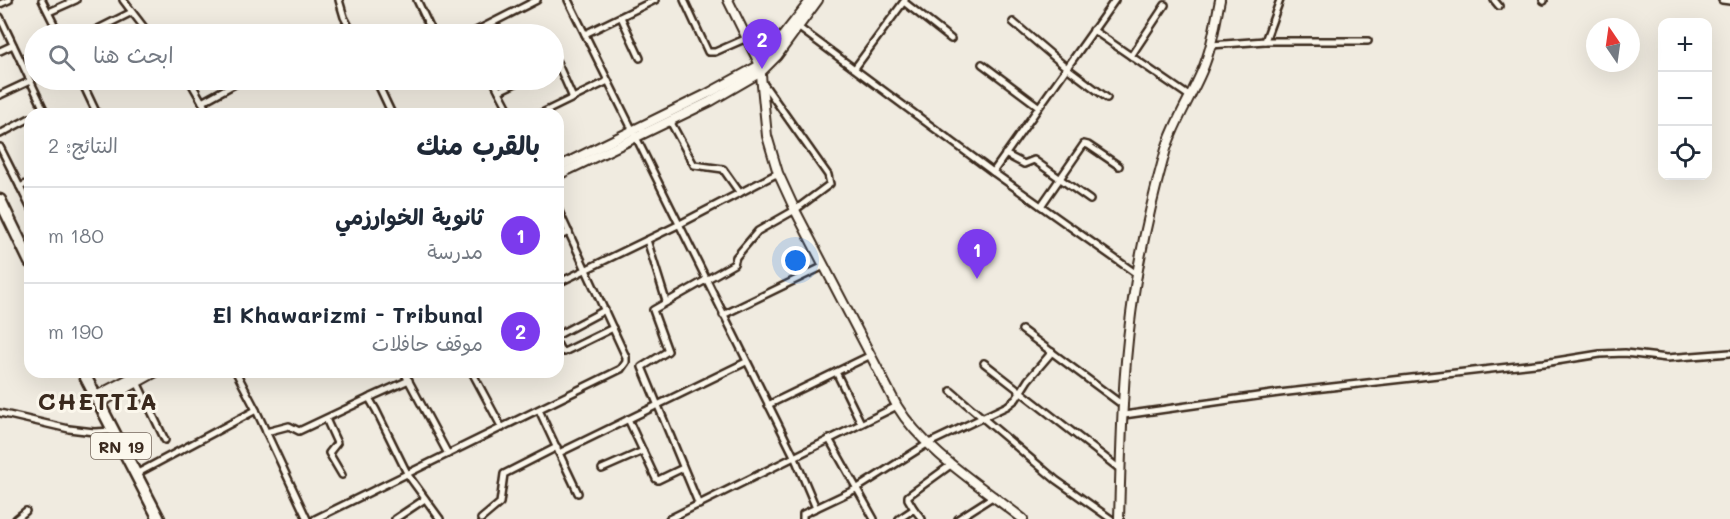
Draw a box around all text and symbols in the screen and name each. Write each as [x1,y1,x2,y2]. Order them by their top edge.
north arrow [1586,18,1640,72]
map controls [1658,18,1712,180]
button: + [1658,18,1712,72]
pin: 2 [742,20,782,69]
search box [24,24,564,90]
text: ابحث هنا [93,40,174,69]
icon: search [45,41,78,74]
button: − [1658,72,1712,126]
button: locate [1658,126,1712,180]
text: بالقرب منك [417,128,540,162]
text: النتائج: 2 [48,132,118,158]
text: ثانوية الخوارزمي [335,202,483,231]
text: 180 m [48,222,104,248]
text: 1 [516,222,525,248]
pin: 1 [958,230,996,279]
text: مدرسة [427,238,483,264]
your location [781,246,810,275]
text: El Khawarizmi - Tribunal [212,300,483,329]
text: 190 m [48,318,103,344]
text: 2 [515,318,526,344]
text: موقف حافلات [372,330,483,356]
district label: CHETTIA [38,385,158,416]
road number: RN 19 [91,433,151,459]

